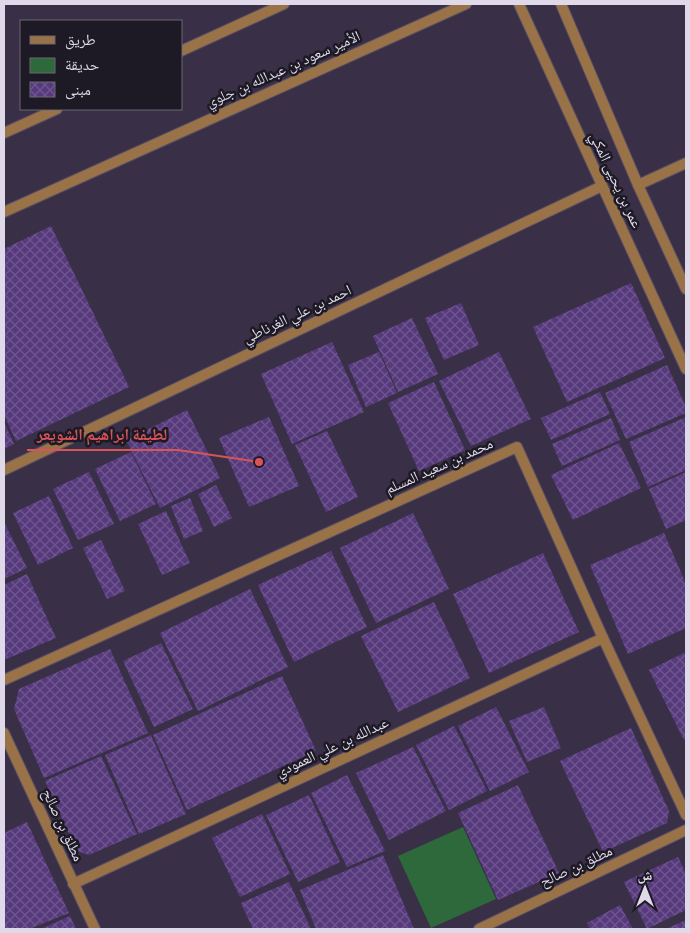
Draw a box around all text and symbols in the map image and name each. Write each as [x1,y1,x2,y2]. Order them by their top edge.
legend [20,20,182,110]
street label: الأمير سعود بن عبدالله بن جلوي [202,24,364,114]
text: طريق [65,28,96,51]
text: حديقة [65,53,100,76]
text: مبنى [65,78,91,101]
street label: عمر بن يحيى المكي [583,128,649,232]
street label: احمد بن علي الغرناطي [238,278,355,350]
callout: لطيفة ابراهيم الشويعر [27,419,178,450]
text: لطيفة ابراهيم الشويعر [36,422,167,446]
street label: محمد بن سعيد المسلم [381,431,497,500]
street label: عبدالله بن علي العمودي [272,710,393,784]
street label: مطلق بن صالح [37,785,90,865]
street label: مطلق بن صالح [536,839,616,892]
north arrow [620,863,670,913]
text: ش [638,864,653,885]

